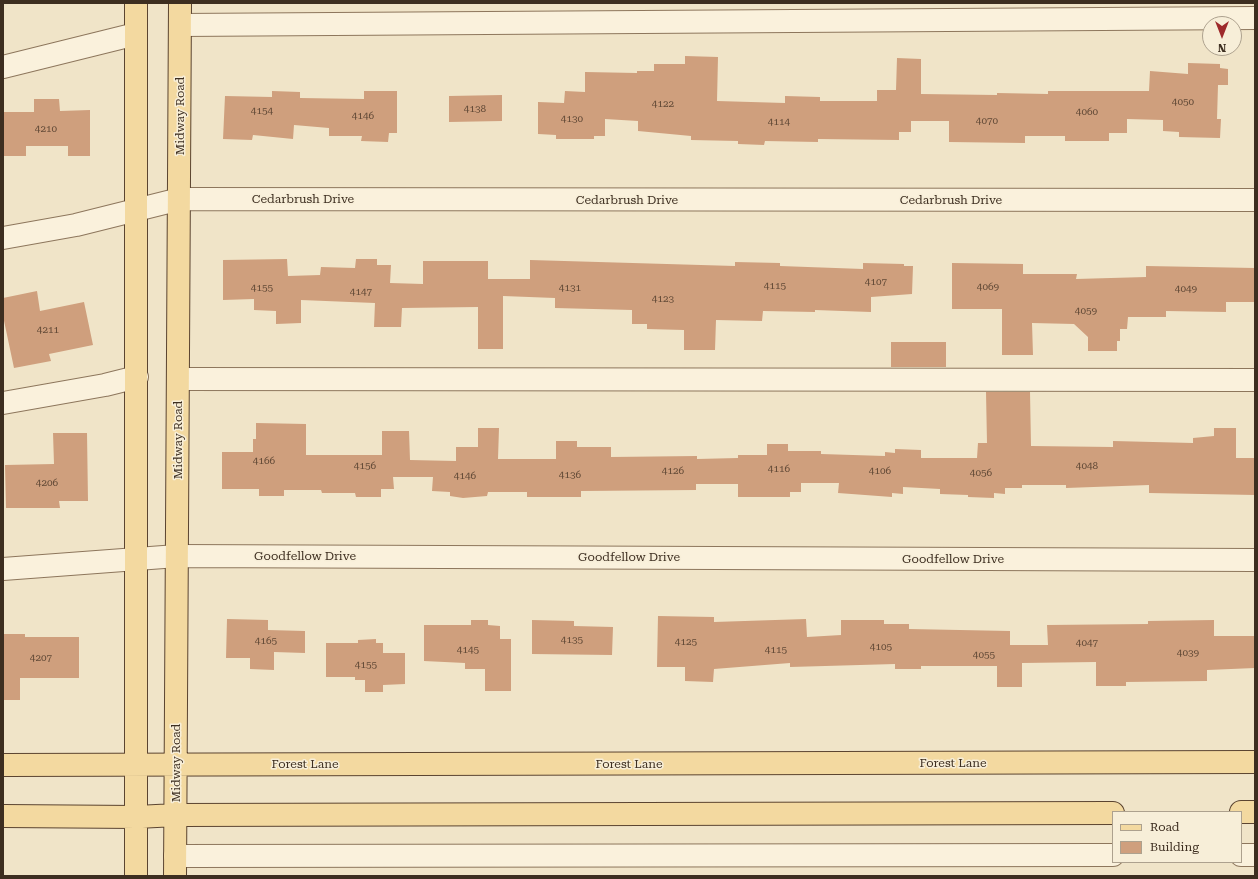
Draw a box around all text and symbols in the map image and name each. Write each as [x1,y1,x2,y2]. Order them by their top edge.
north arrow [1202,16,1242,56]
text: N [1218,41,1226,54]
street label: Midway Road [173,77,187,155]
house number: 4050 [1172,96,1194,108]
house number: 4122 [652,98,674,110]
house number: 4138 [464,103,486,115]
house number: 4154 [251,105,273,117]
house number: 4060 [1076,106,1098,118]
house number: 4146 [352,110,374,122]
house number: 4130 [561,113,583,125]
house number: 4070 [976,115,998,127]
house number: 4114 [768,116,790,128]
house number: 4210 [35,123,57,135]
street label: Cedarbrush Drive [252,192,354,206]
street label: Cedarbrush Drive [576,193,678,207]
street label: Cedarbrush Drive [900,193,1002,207]
house number: 4107 [865,276,887,288]
house number: 4115 [764,280,786,292]
house number: 4069 [977,281,999,293]
house number: 4155 [251,282,273,294]
house number: 4131 [559,282,581,294]
house number: 4049 [1175,283,1197,295]
house number: 4147 [350,286,372,298]
house number: 4123 [652,293,674,305]
house number: 4059 [1075,305,1097,317]
house number: 4211 [37,324,59,336]
street label: Midway Road [171,401,185,479]
house number: 4166 [253,455,275,467]
house number: 4156 [354,460,376,472]
house number: 4048 [1076,460,1098,472]
house number: 4116 [768,463,790,475]
house number: 4126 [662,465,684,477]
house number: 4106 [869,465,891,477]
house number: 4056 [970,467,992,479]
house number: 4136 [559,469,581,481]
house number: 4146 [454,470,476,482]
house number: 4206 [36,477,58,489]
street label: Goodfellow Drive [254,549,356,563]
street label: Goodfellow Drive [578,550,680,564]
street label: Goodfellow Drive [902,552,1004,566]
house number: 4135 [561,634,583,646]
house number: 4165 [255,635,277,647]
house number: 4125 [675,636,697,648]
house number: 4047 [1076,637,1098,649]
house number: 4105 [870,641,892,653]
house number: 4145 [457,644,479,656]
house number: 4115 [765,644,787,656]
house number: 4039 [1177,647,1199,659]
house number: 4055 [973,649,995,661]
house number: 4207 [30,652,52,664]
house number: 4155 [355,659,377,671]
street label: Midway Road [169,724,183,802]
street label: Forest Lane [919,756,987,770]
street label: Forest Lane [271,757,339,771]
street label: Forest Lane [595,757,663,771]
legend [1112,811,1242,863]
text: Road [1150,820,1179,834]
text: Building [1150,840,1199,854]

